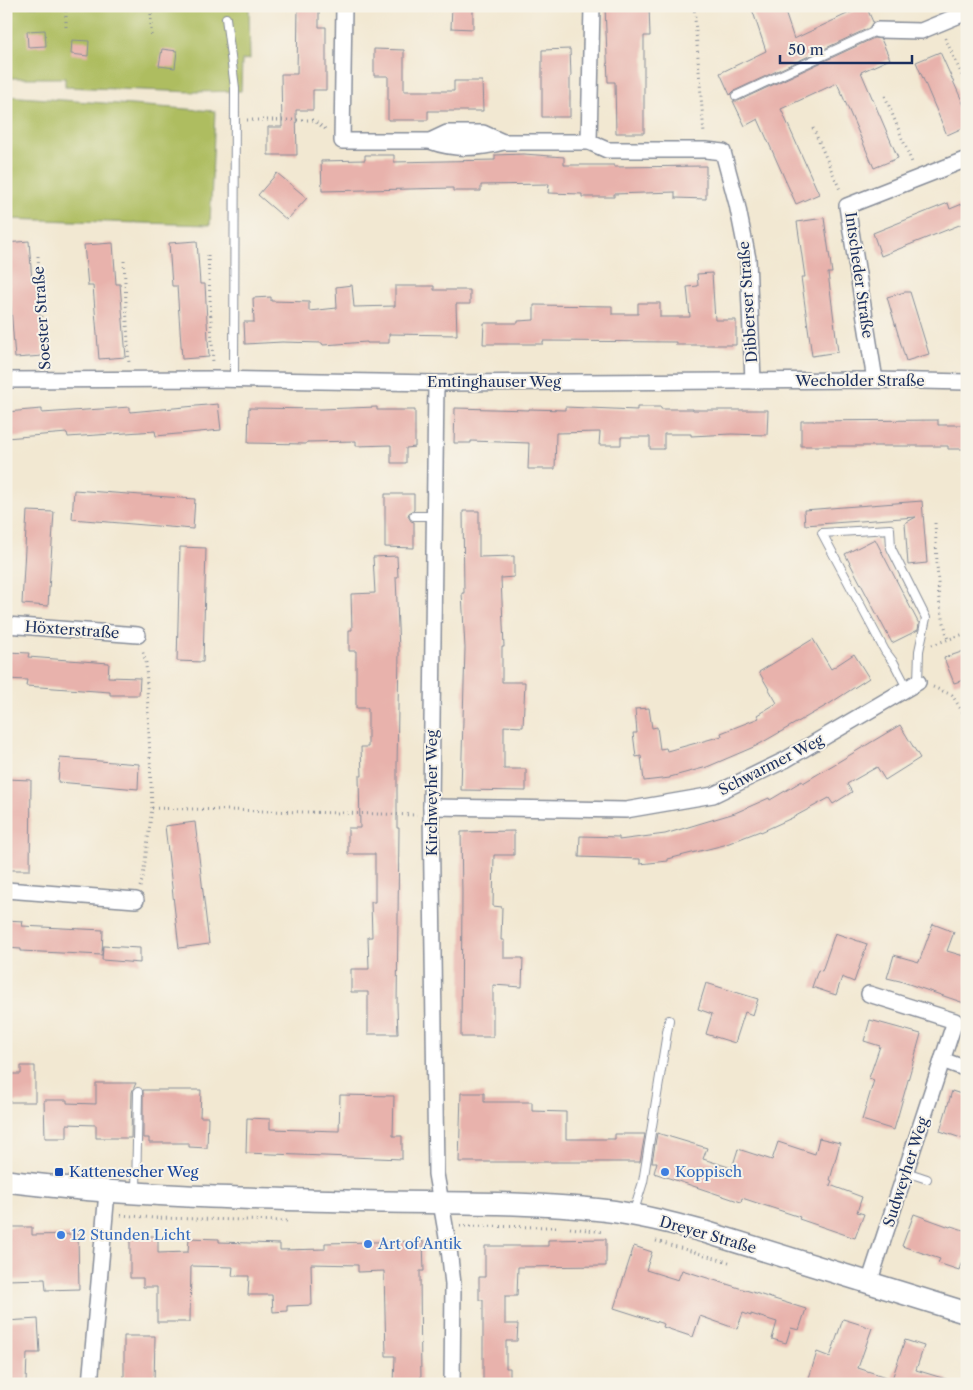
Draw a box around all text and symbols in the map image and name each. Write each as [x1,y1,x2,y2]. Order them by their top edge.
scale bar [780,32,913,64]
text: 50 m [788,40,824,59]
street label: Intscheder Straße [841,211,878,339]
street label: Dibberser Straße [734,241,761,363]
street label: Soester Straße [28,265,55,371]
street label: Wecholder Straße [794,371,925,390]
street label: Emtinghauser Weg [427,372,561,391]
street label: Höxterstraße [24,617,120,642]
street label: Kirchweyher Weg [422,730,441,856]
street label: Schwarmer Weg [715,730,827,799]
street label: Sudweyher Weg [879,1114,932,1229]
place label: Kattenescher Weg [69,1162,199,1181]
place label: Koppisch [675,1162,743,1181]
marker: Kattenescher Weg [53,1166,65,1178]
marker: Koppisch [659,1166,671,1178]
street label: Dreyer Straße [657,1212,759,1257]
place label: 12 Stunden Licht [71,1225,191,1244]
marker: 12 Stunden Licht [55,1229,67,1241]
place label: Art of Antik [377,1234,463,1253]
marker: Art of Antik [362,1238,374,1250]

